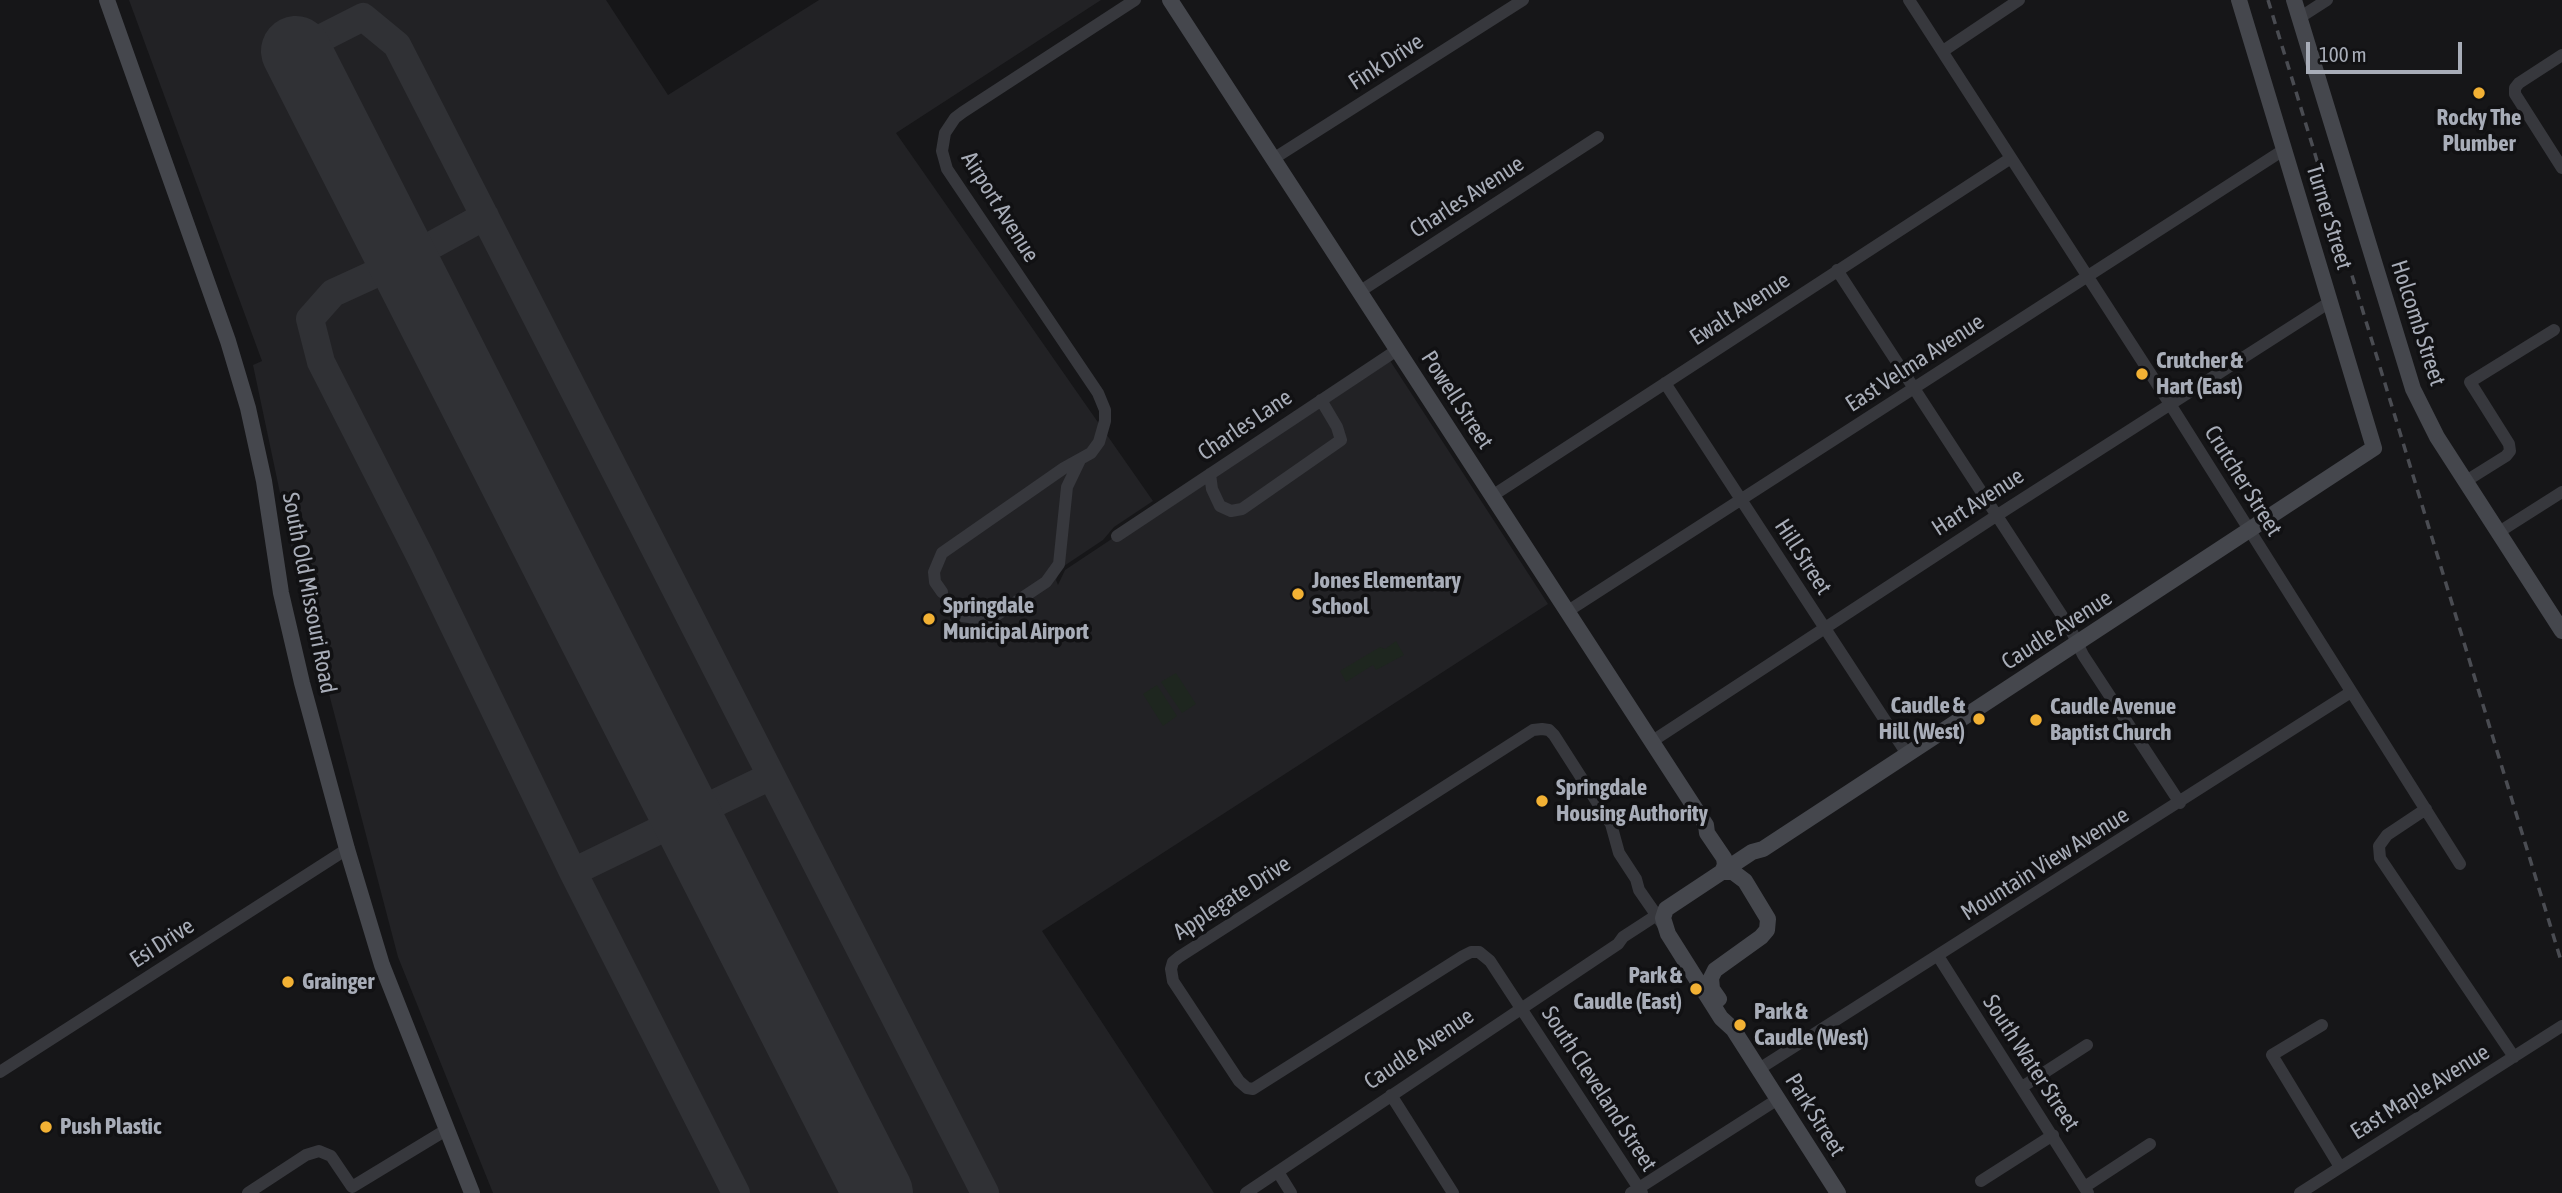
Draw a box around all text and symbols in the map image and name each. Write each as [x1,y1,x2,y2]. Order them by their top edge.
street label: Fink Drive [1343,28,1429,96]
scale bar [2310,28,2466,72]
text: 100 m [2319,42,2367,66]
marker: Rocky The Plumber [2471,85,2487,101]
place label: Rocky The Plumber [2437,104,2521,158]
street label: Airport Avenue [955,147,1045,267]
street label: Charles Avenue [1405,150,1529,244]
street label: Turner Street [2300,161,2358,273]
street label: Holcomb Street [2385,257,2451,389]
street label: Ewalt Avenue [1685,267,1795,351]
street label: East Velma Avenue [1841,308,1989,418]
street label: Powell Street [1415,346,1499,454]
place label: Crutcher & Hart (East) [2156,347,2243,401]
marker: Crutcher & Hart (East) [2134,366,2150,382]
street label: Charles Lane [1193,383,1297,467]
street label: Crutcher Street [2198,421,2288,541]
street label: Hart Avenue [1927,462,2029,542]
street label: South Old Missouri Road [276,490,342,696]
street label: Hill Street [1768,514,1838,600]
place label: Jones Elementary School [1312,567,1461,621]
street label: Caudle Avenue [1997,584,2117,676]
marker: Jones Elementary School [1290,586,1306,602]
place label: Springdale Municipal Airport [943,592,1089,646]
marker: Springdale Municipal Airport [921,611,937,627]
place label: Caudle & Hill (West) [1879,692,1965,746]
place label: Caudle Avenue Baptist Church [2050,693,2176,747]
marker: Caudle & Hill (West) [1971,711,1987,727]
marker: Caudle Avenue Baptist Church [2028,712,2044,728]
place label: Springdale Housing Authority [1556,774,1708,828]
marker: Springdale Housing Authority [1534,793,1550,809]
street label: Mountain View Avenue [1956,801,2134,927]
street label: Applegate Drive [1168,850,1296,946]
street label: Esi Drive [125,912,199,974]
place label: Park & Caudle (East) [1573,962,1682,1016]
place label: Grainger [302,968,374,996]
marker: Grainger [280,974,296,990]
marker: Park & Caudle (East) [1688,981,1704,997]
street label: South Water Street [1977,990,2085,1136]
place label: Park & Caudle (West) [1754,998,1869,1052]
street label: South Cleveland Street [1535,1001,1663,1177]
street label: Caudle Avenue [1359,1002,1479,1096]
marker: Park & Caudle (West) [1732,1017,1748,1033]
street label: East Maple Avenue [2345,1038,2495,1146]
street label: Park Street [1779,1069,1851,1161]
place label: Push Plastic [60,1113,161,1141]
marker: Push Plastic [38,1119,54,1135]

